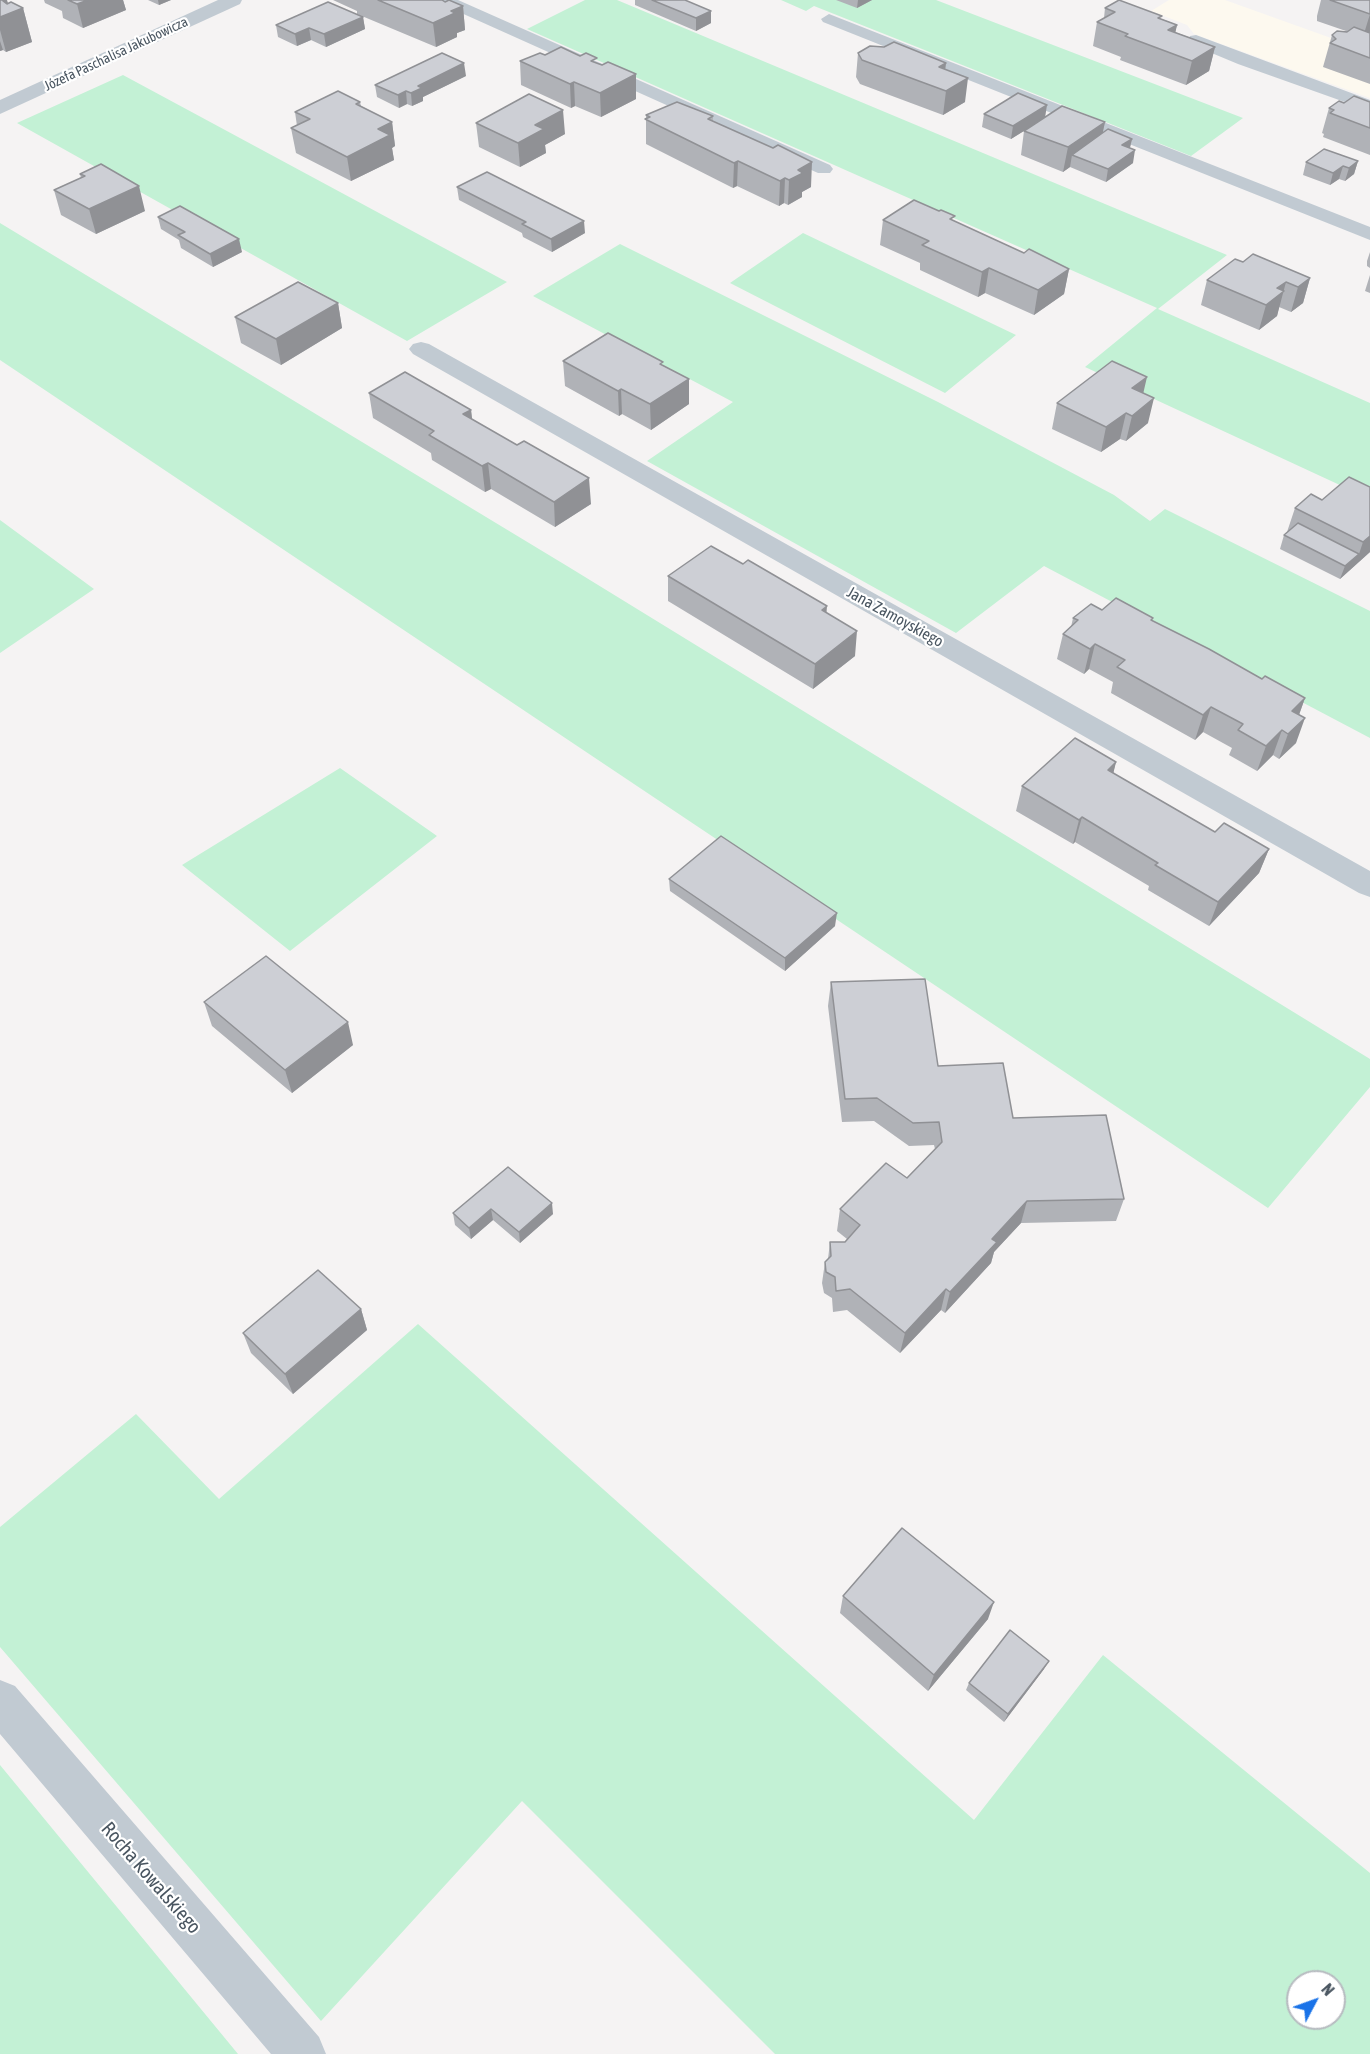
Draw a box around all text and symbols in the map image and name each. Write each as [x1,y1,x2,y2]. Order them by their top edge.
street label: Józefa Paschalisa Jakubowicza [41,13,191,95]
street label: Jana Zamoyskiego [843,583,947,651]
street label: Rocha Kowalskiego [96,1817,206,1939]
north arrow [1286,1970,1346,2030]
text: N [1318,1980,1338,1999]

